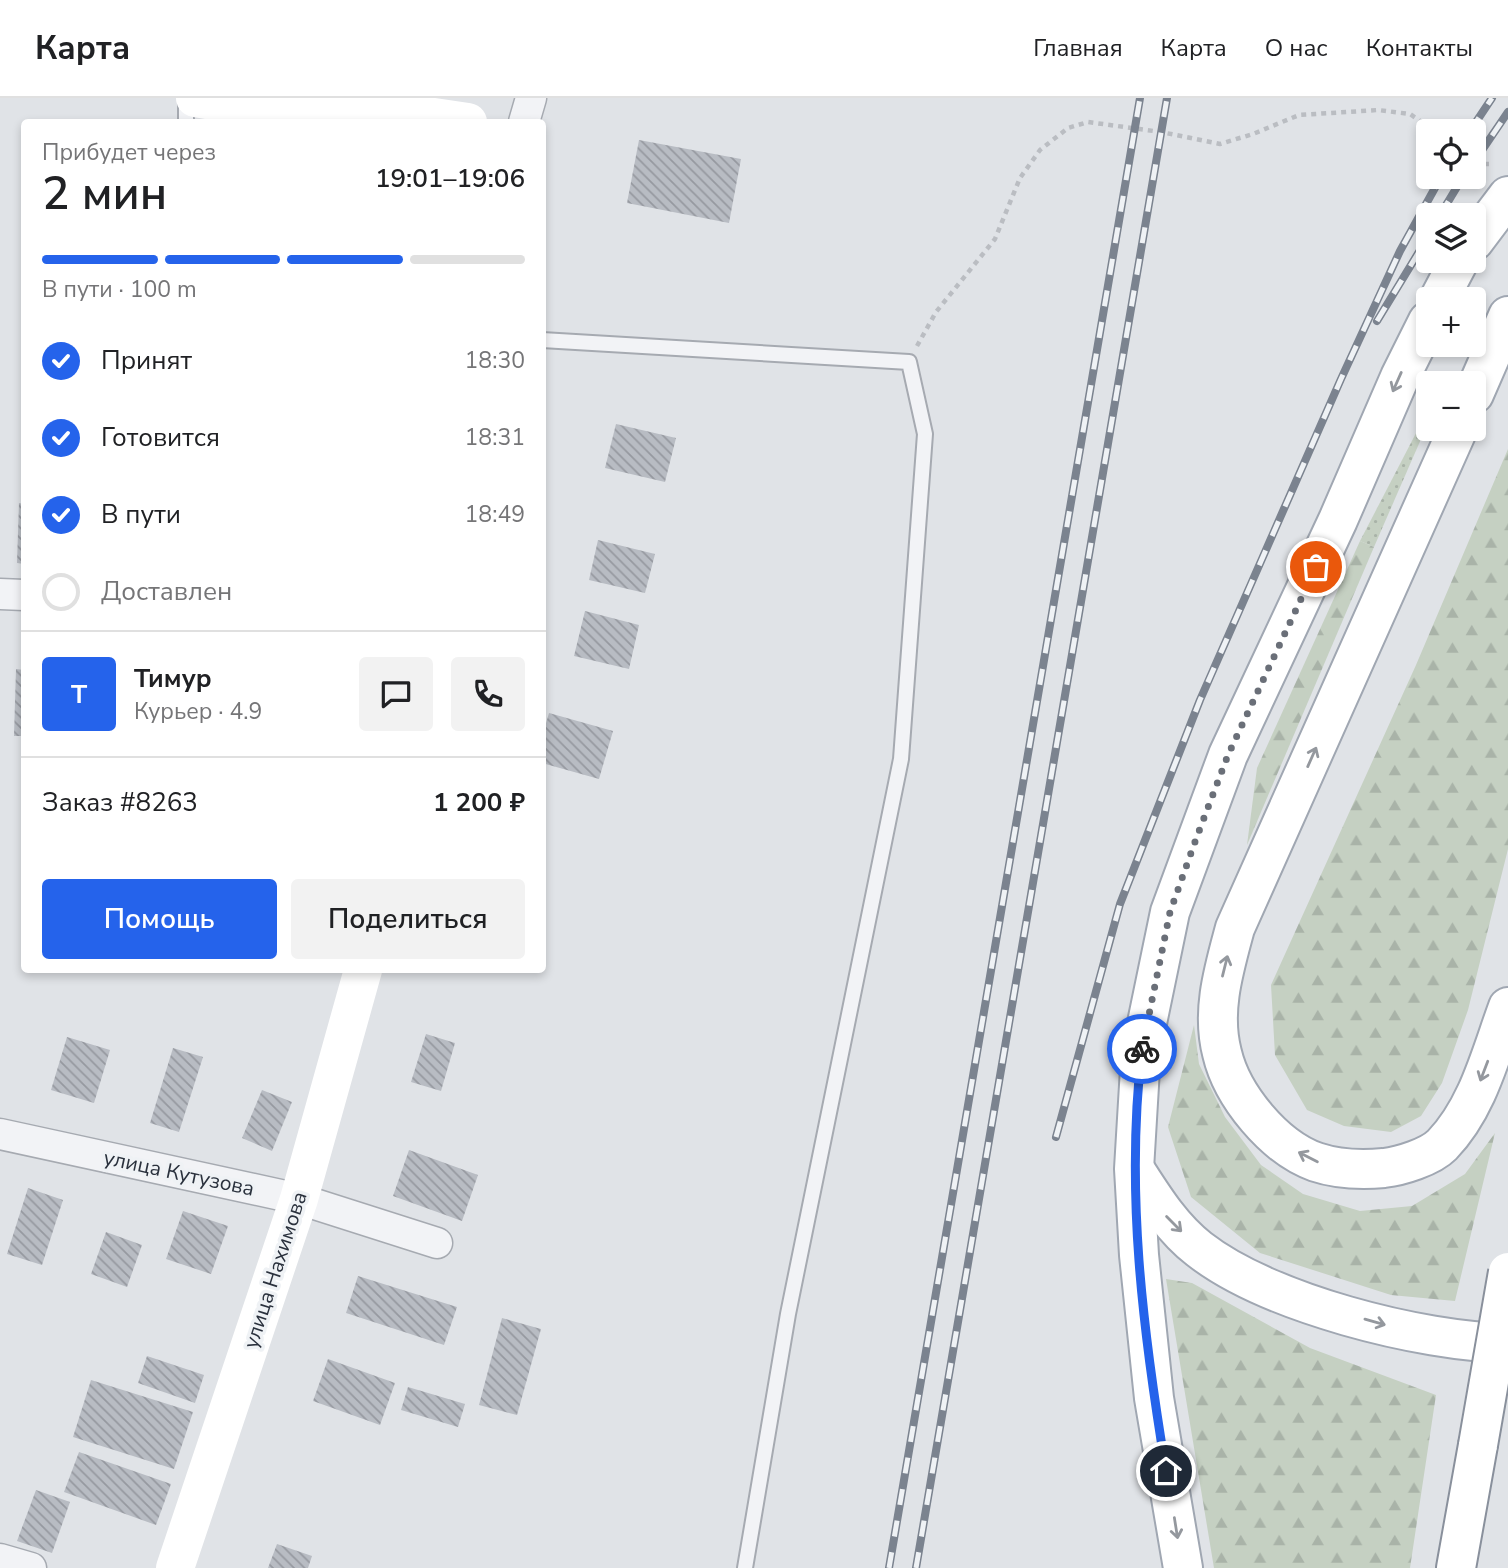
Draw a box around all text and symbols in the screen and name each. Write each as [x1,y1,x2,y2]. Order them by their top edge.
text: Карта [35,26,130,71]
text: Главная [1033,32,1123,64]
text: Карта [1161,32,1227,64]
text: О нас [1265,32,1328,64]
text: Контакты [1366,32,1473,64]
map controls [1416,119,1486,441]
button: locate [1416,119,1486,189]
text: Прибудет через [42,137,216,168]
text: 19:01–19:06 [375,161,525,196]
text: 2 мин [42,162,167,225]
button: layers [1416,203,1486,273]
text: В пути · 100 m [42,274,197,305]
button: + [1416,287,1486,357]
icon: check [42,342,80,380]
text: Принят [101,343,192,378]
text: 18:30 [465,345,525,376]
one-way arrow [1390,371,1403,393]
button: − [1416,371,1486,441]
icon: check [42,419,80,457]
text: Готовится [101,420,220,455]
text: 18:31 [465,422,525,453]
icon: check [42,496,80,534]
text: В пути [101,497,181,532]
text: 18:49 [465,499,525,530]
pin [1286,537,1346,597]
icon: bag [1297,548,1335,586]
text: Доставлен [101,574,232,609]
button: chat [359,657,433,731]
button: phone [451,657,525,731]
text: Тимур [134,661,212,696]
text: Т [71,677,87,712]
text: Курьер · 4.9 [134,696,262,727]
one-way arrow [1306,746,1319,768]
text: Заказ #8263 [42,785,198,820]
text: 1 200 ₽ [433,785,525,820]
button: Помощь [42,879,277,959]
button: Поделиться [291,879,525,959]
one-way arrow [1219,956,1232,978]
courier [1107,1014,1177,1084]
icon: bike [1123,1030,1161,1068]
one-way arrow [1477,1059,1489,1081]
street label: улица Кутузова [101,1143,257,1203]
one-way arrow [1299,1149,1319,1163]
street label: улица Нахимова [236,1188,314,1352]
one-way arrow [1165,1216,1182,1233]
one-way arrow [1364,1317,1386,1330]
pin [1136,1441,1196,1501]
icon: home [1147,1452,1185,1490]
one-way arrow [1170,1516,1183,1539]

